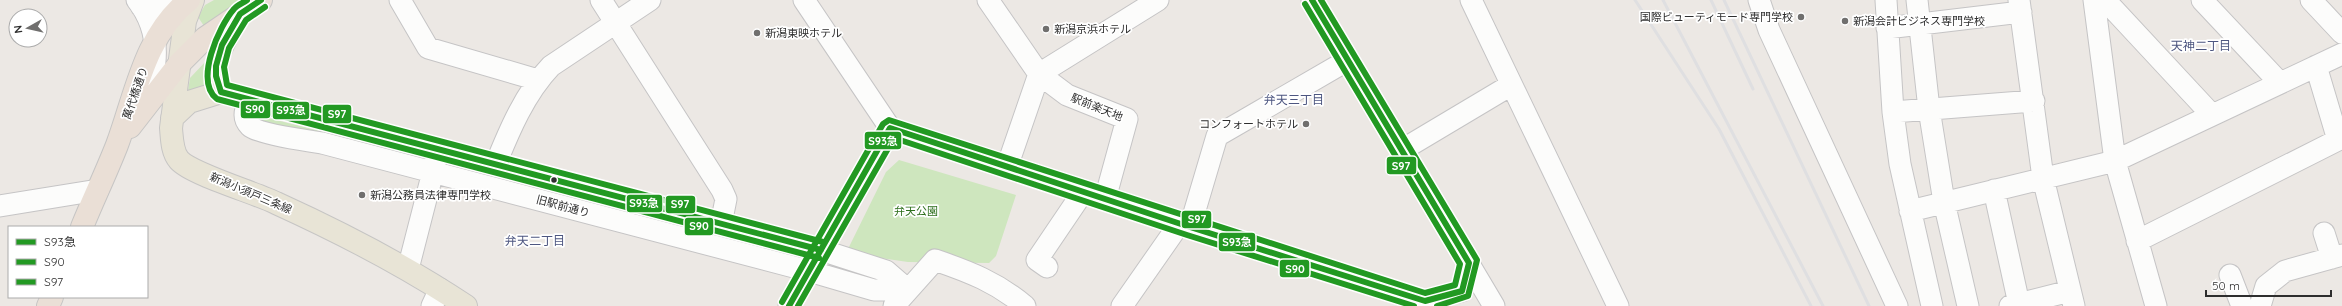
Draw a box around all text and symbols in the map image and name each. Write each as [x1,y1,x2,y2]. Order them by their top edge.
north arrow [8,8,48,48]
place label: 国際ビューティモード専門学校 [1640,10,1793,24]
marker: 国際ビューティモード専門学校 [1796,12,1806,22]
place label: 新潟会計ビジネス専門学校 [1853,14,1985,28]
marker: 新潟会計ビジネス専門学校 [1840,16,1850,26]
place label: 新潟京浜ホテル [1054,22,1131,36]
text: N [11,24,26,34]
marker: 新潟京浜ホテル [1041,24,1051,34]
place label: 新潟東映ホテル [765,26,842,40]
marker: 新潟東映ホテル [752,28,762,38]
district label: 天神二丁目 [2171,38,2231,53]
street label: 萬代橋通り [119,65,151,121]
street label: 駅前楽天地 [1069,90,1125,124]
district label: 弁天三丁目 [1264,92,1324,107]
line badge: S90 [240,100,271,119]
line badge: S93急 [272,101,310,120]
text: S90 [245,102,265,116]
text: S93急 [276,103,306,117]
line badge: S97 [322,104,352,124]
text: S97 [328,107,346,121]
place label: コンフォートホテル [1199,117,1298,131]
marker: コンフォートホテル [1301,119,1311,129]
line badge: S93急 [864,131,902,150]
text: S93急 [868,134,898,148]
line badge: S97 [1386,156,1417,175]
text: S97 [1392,159,1410,173]
street label: 新潟小須戸三条線 [208,169,294,217]
unlabelled marker [549,175,559,185]
place label: 新潟公務員法律専門学校 [370,188,491,202]
marker: 新潟公務員法律専門学校 [357,190,367,200]
street label: 旧駅前通り [535,192,591,220]
line badge: S93急 [626,194,663,213]
line badge: S97 [665,195,696,214]
text: S93急 [629,196,659,210]
text: S97 [671,197,689,211]
park label: 弁天公園 [894,204,938,218]
line badge: S97 [1181,210,1212,229]
text: S97 [1188,212,1206,226]
line badge: S90 [684,217,714,236]
text: S90 [689,219,709,233]
legend [8,226,148,298]
line badge: S93急 [1218,232,1256,252]
district label: 弁天二丁目 [505,233,565,248]
text: S93急 [44,234,76,249]
text: S93急 [1222,235,1252,249]
text: S90 [44,254,65,269]
line badge: S90 [1279,259,1310,278]
text: S90 [1285,262,1305,276]
scale bar [2206,272,2331,298]
text: S97 [44,274,63,289]
text: 50 m [2212,278,2240,293]

